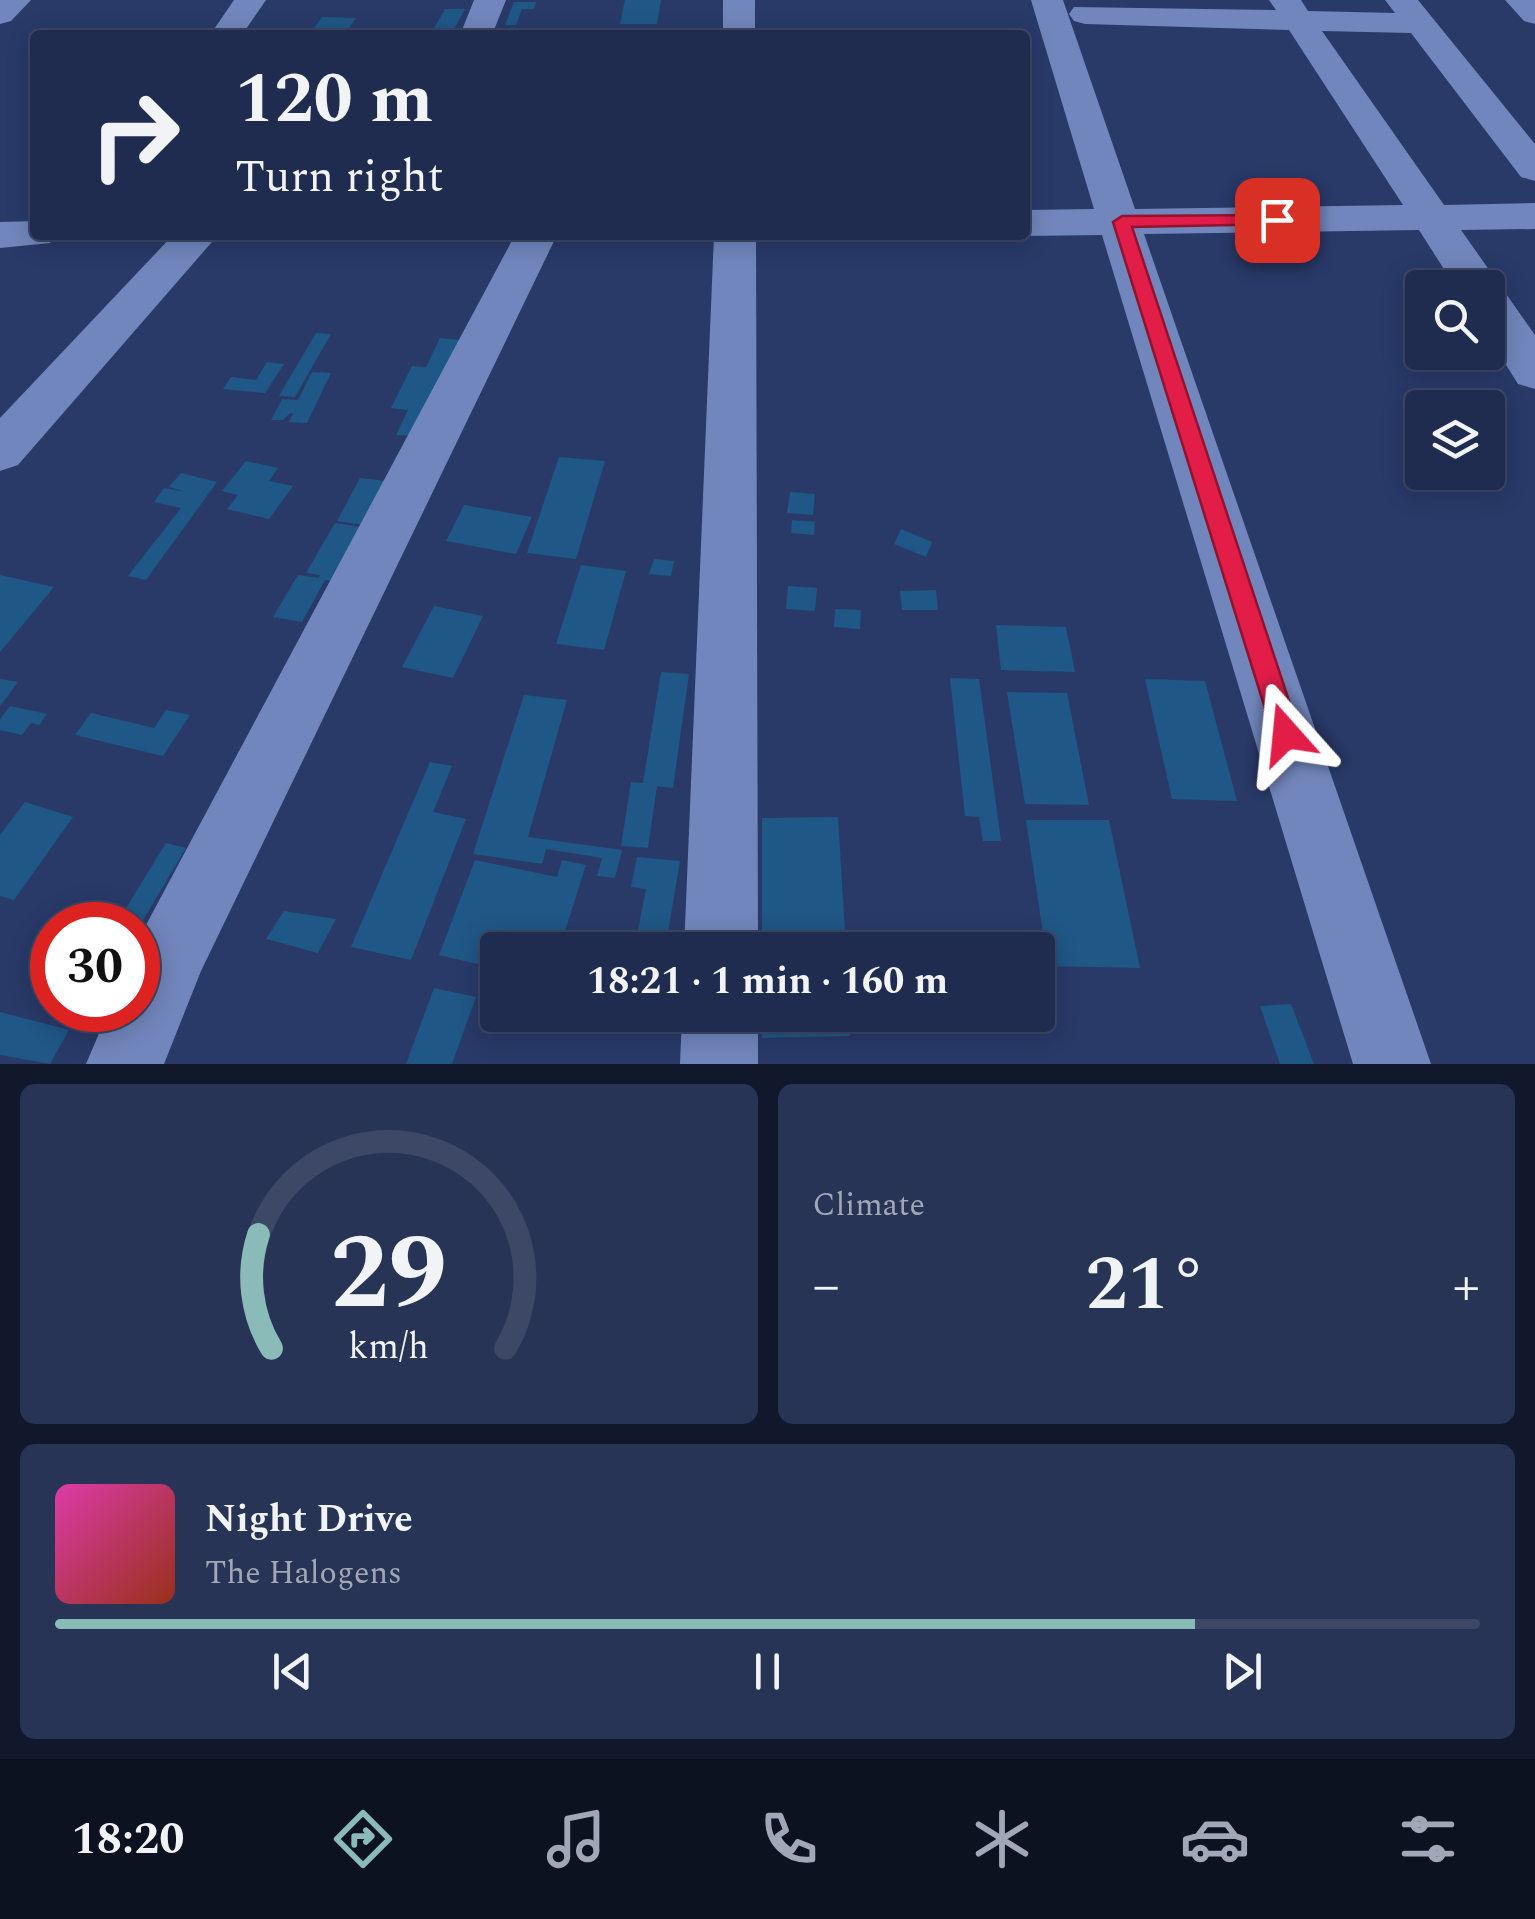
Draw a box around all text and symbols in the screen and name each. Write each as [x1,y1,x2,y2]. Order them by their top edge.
text: 120 m [235,47,433,153]
icon: right [70,70,200,200]
text: Turn right [235,143,444,212]
pin [1235,178,1320,263]
icon: arrive [1250,193,1305,248]
map controls [1405,270,1505,490]
button: search [1405,270,1505,370]
button: layers [1405,390,1505,490]
position arrow [1234,682,1338,786]
speed limit sign: 30 [30,902,160,1032]
text: 18:21 · 1 min · 160 m [587,953,948,1011]
text: Climate [813,1181,925,1230]
text: 29 [330,1196,447,1354]
text: 21° [1085,1229,1207,1343]
text: − [813,1245,840,1328]
text: + [1452,1245,1480,1328]
text: km/h [349,1320,429,1375]
text: Night Drive [205,1491,413,1549]
text: The Halogens [205,1549,402,1598]
icon: previous [265,1644,320,1699]
icon: pause [740,1644,795,1699]
icon: next [1215,1644,1270,1699]
icon: directions [328,1804,398,1874]
icon: music [541,1804,611,1874]
icon: phone [754,1804,824,1874]
icon: climate [967,1804,1037,1874]
icon: car [1180,1804,1250,1874]
icon: filters [1393,1804,1463,1874]
text: 18:20 [72,1805,185,1874]

